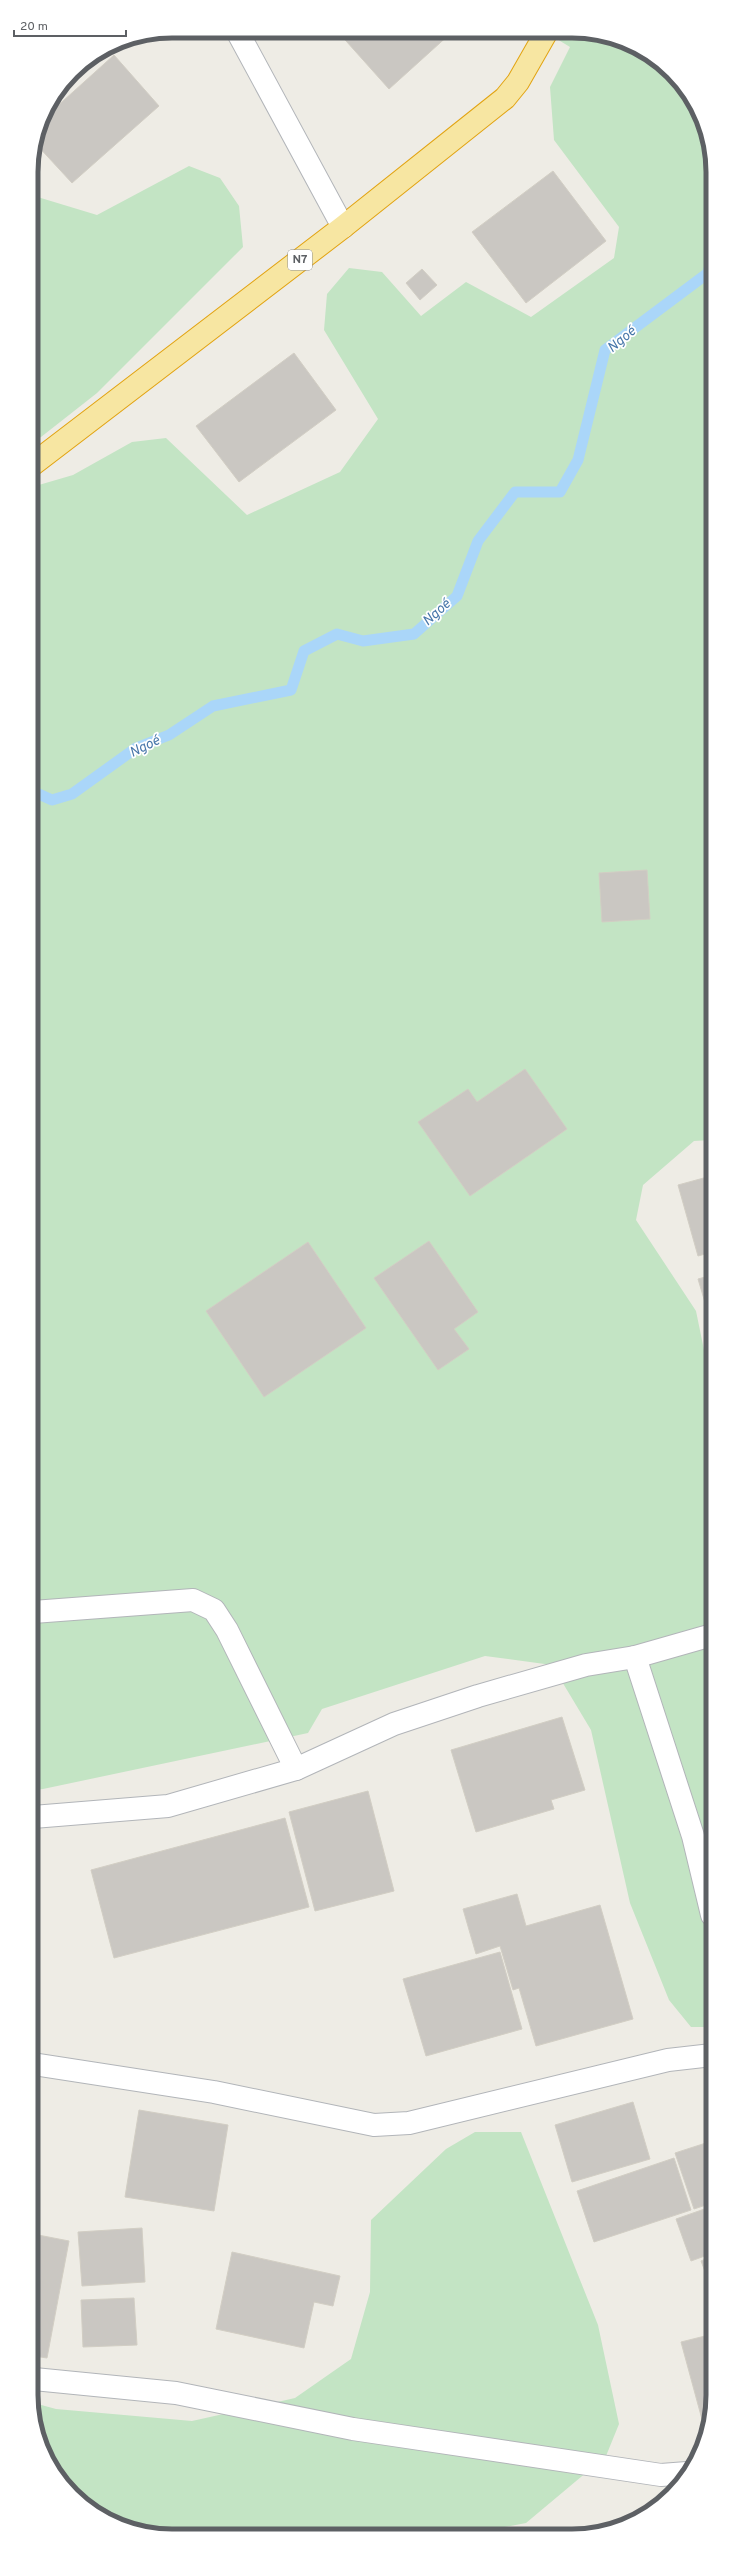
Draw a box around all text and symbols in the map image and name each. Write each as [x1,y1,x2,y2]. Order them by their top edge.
scale bar [14,12,126,38]
text: 20 m [20,19,48,35]
road number: N7 [288,250,312,270]
water label: Ngoé [604,322,641,357]
water label: Ngoé [419,595,456,630]
water label: Ngoé [127,732,165,762]

